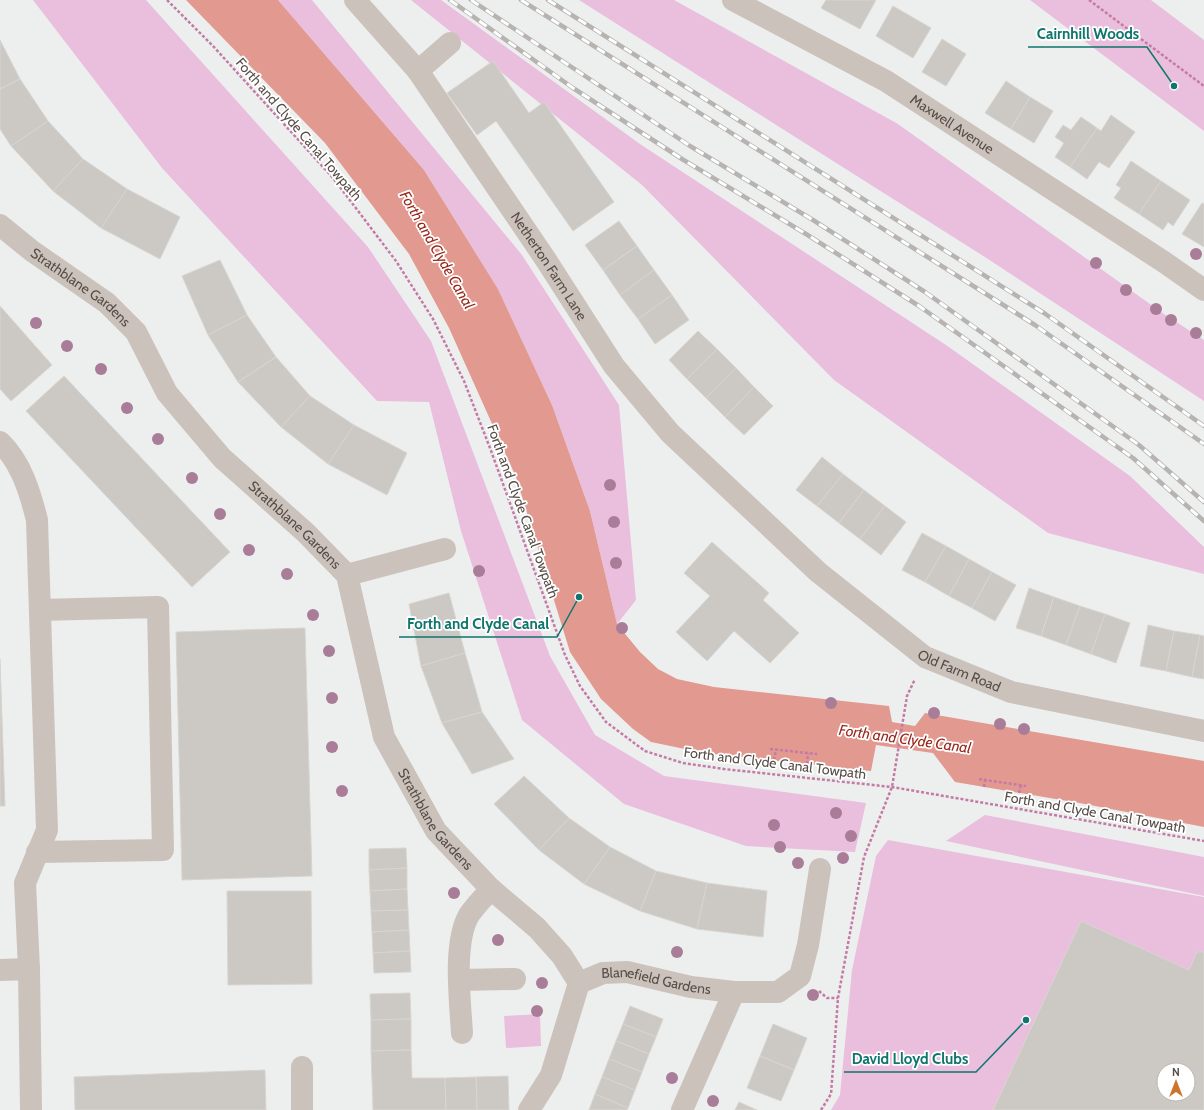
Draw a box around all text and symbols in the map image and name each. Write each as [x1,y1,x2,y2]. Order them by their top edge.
callout: Cairnhill Woods [1028,20,1147,47]
text: Cairnhill Woods [1037,25,1139,43]
street label: Forth and Clyde Canal Towpath [232,54,366,204]
street label: Maxwell Avenue [907,90,997,158]
water label: Forth and Clyde Canal [396,188,478,313]
street label: Netherton Farm Lane [507,208,591,324]
street label: Strathblane Gardens [27,244,135,331]
street label: Forth and Clyde Canal Towpath [483,422,563,600]
street label: Strathblane Gardens [245,477,345,573]
callout: Forth and Clyde Canal [399,610,557,637]
text: Forth and Clyde Canal [407,615,549,633]
street label: Old Farm Road [914,645,1003,696]
water label: Forth and Clyde Canal [838,721,973,757]
street label: Forth and Clyde Canal Towpath [683,743,867,783]
street label: Strathblane Gardens [394,765,477,874]
street label: Forth and Clyde Canal Towpath [1003,787,1187,837]
street label: Blanefield Gardens [601,963,712,998]
callout: David Lloyd Clubs [844,1045,976,1072]
text: David Lloyd Clubs [852,1050,968,1068]
north arrow [1156,1062,1196,1102]
text: N [1172,1065,1180,1079]

